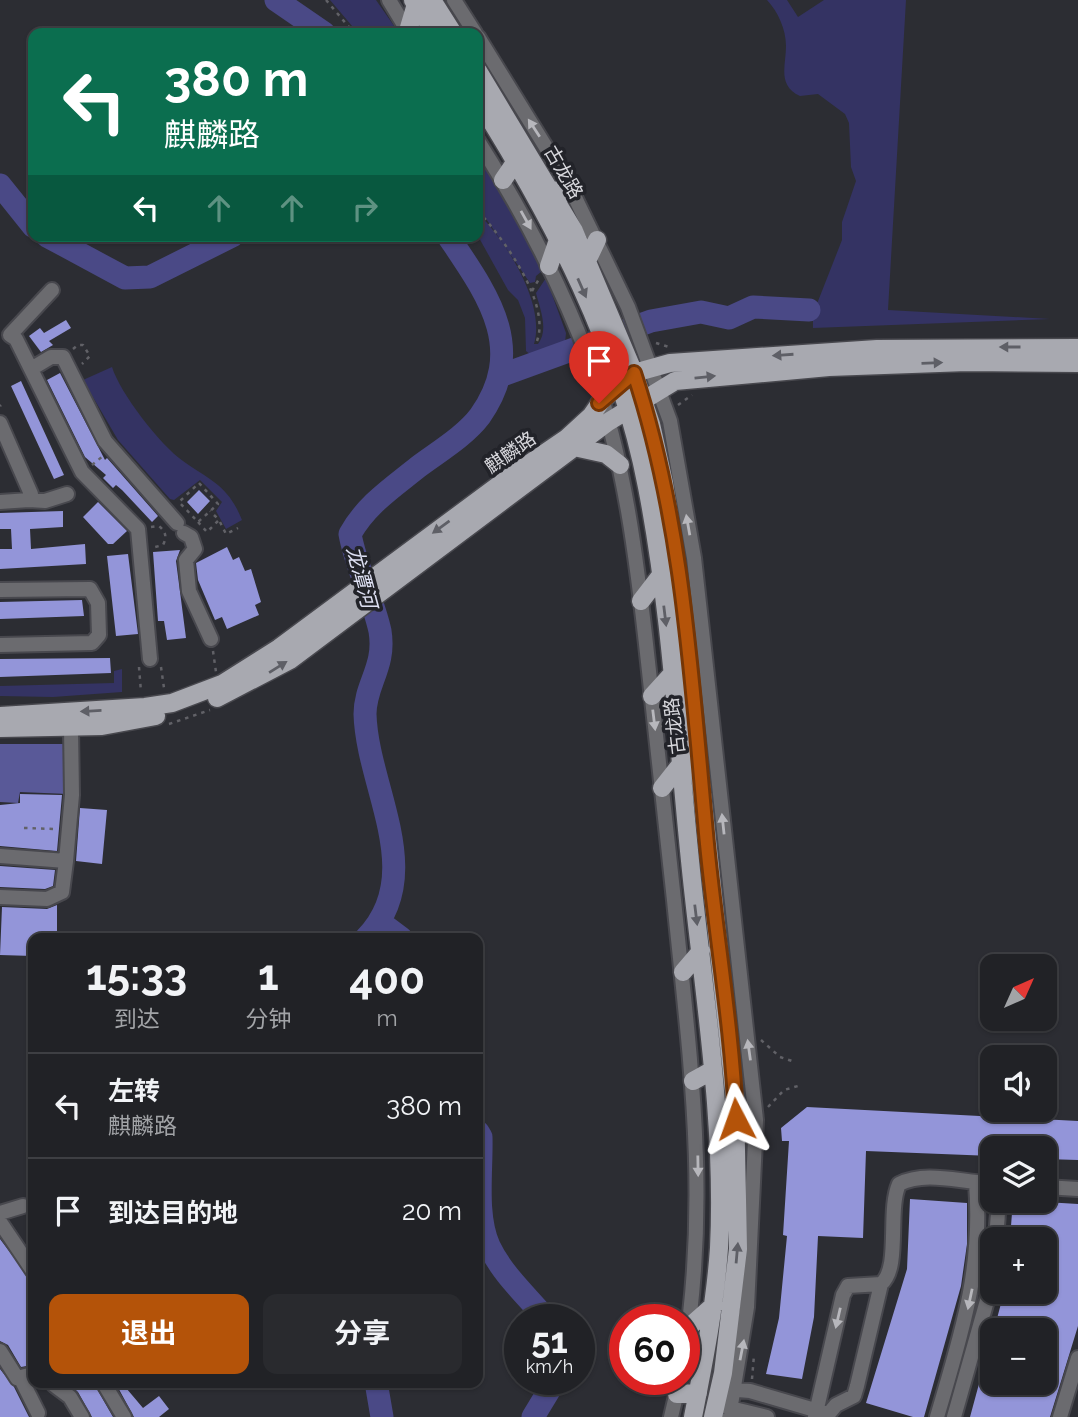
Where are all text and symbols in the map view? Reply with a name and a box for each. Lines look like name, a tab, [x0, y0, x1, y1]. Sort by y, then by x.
text: 380 m	[164, 50, 308, 107]
icon: left	[49, 56, 140, 147]
text: 麒麟路	[164, 116, 260, 153]
one-way arrow	[528, 119, 541, 138]
street label: 古龙路	[540, 142, 588, 202]
icon: left	[127, 189, 165, 227]
icon: ahead	[200, 189, 238, 227]
icon: ahead	[273, 189, 311, 227]
icon: right	[346, 189, 384, 227]
one-way arrow	[520, 210, 532, 230]
one-way arrow	[577, 278, 588, 299]
pin	[569, 331, 629, 403]
one-way arrow	[999, 341, 1021, 353]
icon: arrive	[580, 342, 618, 380]
one-way arrow	[771, 350, 793, 361]
one-way arrow	[921, 358, 943, 369]
one-way arrow	[694, 371, 716, 382]
street label: 麒麟路	[480, 427, 540, 477]
one-way arrow	[682, 514, 693, 536]
one-way arrow	[432, 520, 450, 535]
water label: 龙潭河	[342, 543, 383, 615]
one-way arrow	[660, 605, 671, 627]
one-way arrow	[268, 661, 287, 674]
street label: 古龙路	[660, 696, 688, 756]
one-way arrow	[80, 706, 102, 717]
one-way arrow	[649, 710, 660, 732]
one-way arrow	[717, 813, 728, 835]
one-way arrow	[691, 904, 702, 926]
text: 15:33	[86, 951, 187, 1000]
text: 1	[258, 951, 279, 1000]
north arrow	[980, 954, 1057, 1031]
map controls	[980, 954, 1057, 1395]
text: 400	[349, 955, 425, 1004]
text: m	[377, 1004, 398, 1031]
text: 到达	[114, 1005, 160, 1032]
text: 分钟	[245, 1005, 291, 1032]
one-way arrow	[743, 1039, 754, 1061]
button: sound	[980, 1045, 1057, 1122]
text: 左转	[108, 1076, 160, 1106]
position arrow	[699, 1082, 773, 1156]
icon: left	[49, 1087, 87, 1125]
text: 380 m	[386, 1091, 462, 1121]
text: 麒麟路	[108, 1112, 177, 1139]
button: layers	[980, 1136, 1057, 1213]
one-way arrow	[692, 1155, 704, 1177]
icon: arrive	[49, 1192, 87, 1230]
text: 20 m	[402, 1196, 462, 1226]
text: 到达目的地	[108, 1198, 238, 1228]
button: +	[980, 1227, 1057, 1304]
one-way arrow	[732, 1241, 743, 1263]
one-way arrow	[964, 1288, 975, 1310]
button: 退出	[49, 1294, 249, 1374]
button: 分享	[263, 1294, 462, 1374]
speed limit sign: 60	[609, 1304, 700, 1395]
one-way arrow	[832, 1307, 843, 1329]
button: −	[980, 1318, 1057, 1395]
text: 51	[531, 1320, 568, 1361]
one-way arrow	[737, 1339, 748, 1361]
text: km/h	[526, 1356, 573, 1377]

